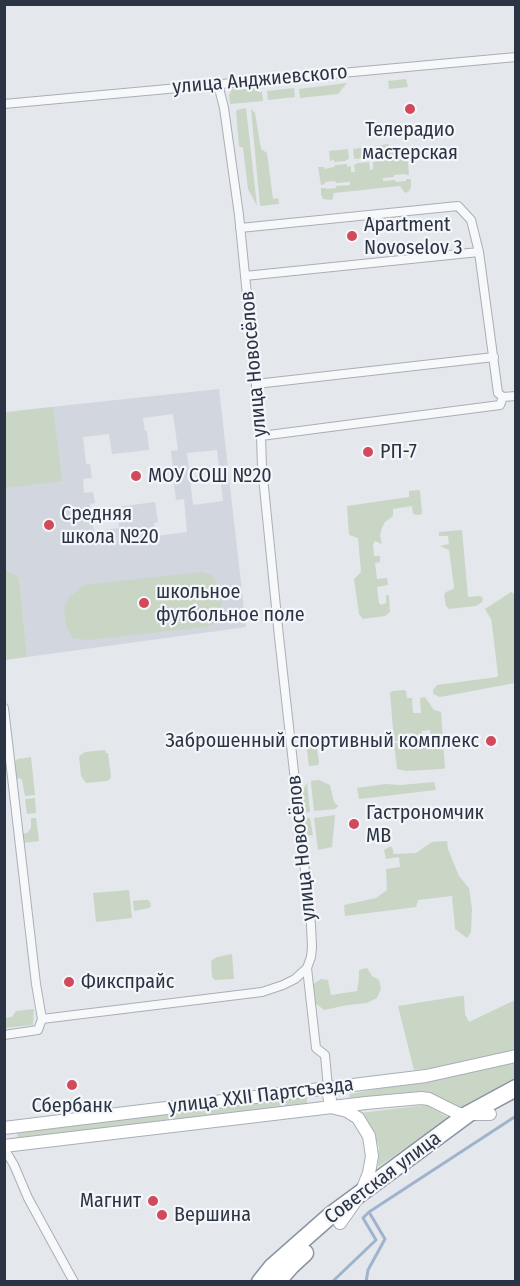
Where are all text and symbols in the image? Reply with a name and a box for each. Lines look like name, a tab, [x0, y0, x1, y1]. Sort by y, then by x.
street label: улица Анджиевского	[172, 60, 348, 100]
marker: Телерадио мастерская	[403, 102, 417, 116]
place label: Телерадио мастерская	[362, 118, 458, 165]
place label: Apartment Novoselov 3	[364, 213, 463, 260]
marker: Apartment Novoselov 3	[345, 229, 359, 243]
street label: улица Новосёлов	[236, 290, 272, 438]
place label: РП-7	[380, 440, 417, 464]
marker: РП-7	[361, 445, 375, 459]
place label: МОУ СОШ №20	[148, 464, 272, 488]
marker: МОУ СОШ №20	[129, 469, 143, 483]
place label: Средняя школа №20	[61, 502, 159, 549]
marker: Средняя школа №20	[42, 518, 56, 532]
place label: школьное футбольное поле	[156, 580, 305, 627]
marker: школьное футбольное поле	[137, 596, 151, 610]
place label: Заброшенный спортивный комплекс	[165, 729, 479, 753]
marker: Заброшенный спортивный комплекс	[484, 734, 498, 748]
street label: улица Новосёлов	[282, 774, 322, 922]
place label: Гастрономчик МВ	[366, 801, 484, 848]
marker: Гастрономчик МВ	[347, 817, 361, 831]
place label: Фикспрайс	[81, 970, 174, 994]
marker: Фикспрайс	[62, 975, 76, 989]
street label: улица XXII Партсъезда	[167, 1073, 355, 1119]
marker: Сбербанк	[65, 1078, 79, 1092]
place label: Сбербанк	[32, 1094, 112, 1118]
street label: Советская улица	[320, 1126, 446, 1230]
place label: Магнит	[80, 1189, 141, 1213]
marker: Магнит	[146, 1194, 160, 1208]
place label: Вершина	[174, 1203, 251, 1227]
marker: Вершина	[155, 1208, 169, 1222]

